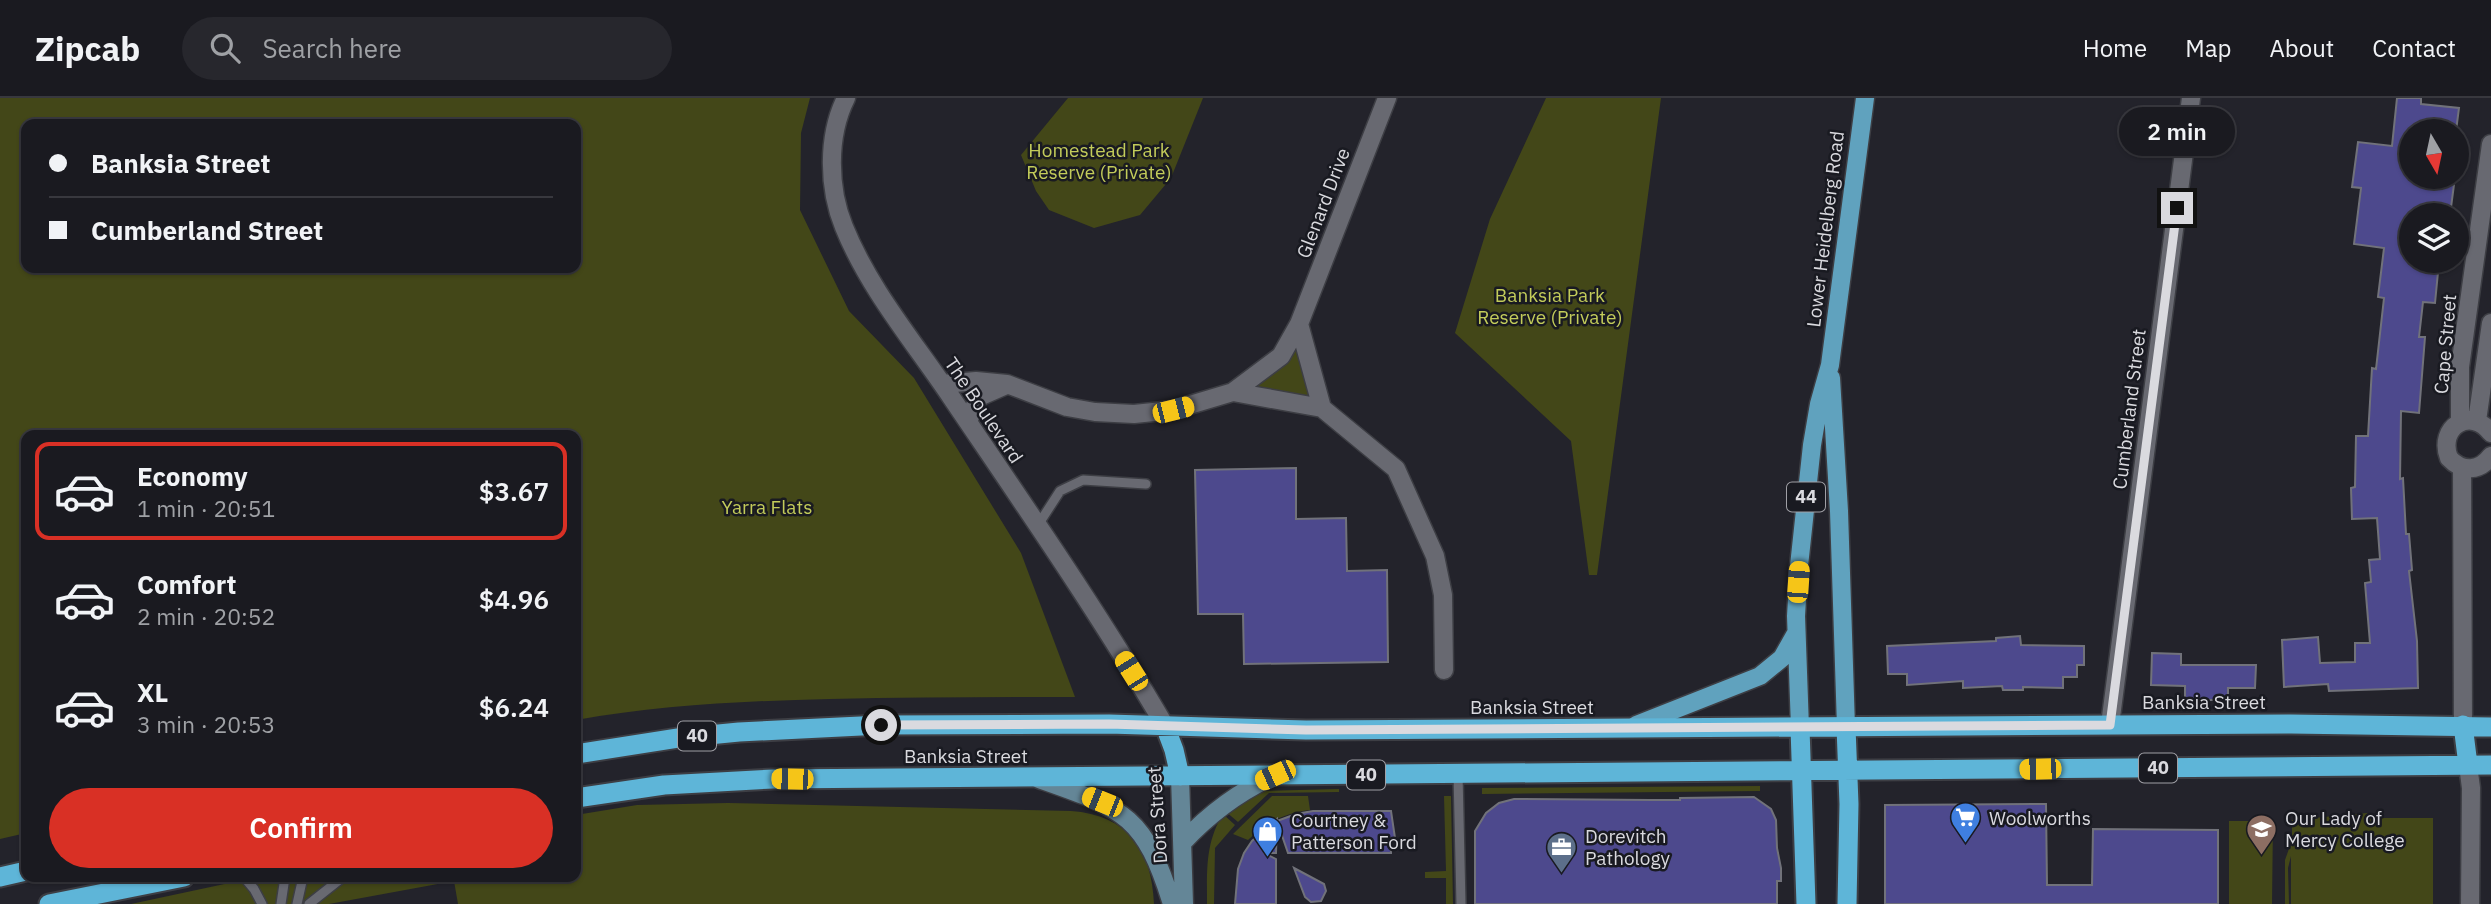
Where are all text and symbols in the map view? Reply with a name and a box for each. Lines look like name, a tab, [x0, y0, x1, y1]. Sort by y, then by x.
search box	[182, 17, 672, 80]
text: Zipcab	[35, 27, 140, 70]
icon: search	[206, 29, 244, 67]
text: Search here	[262, 31, 402, 65]
text: Home	[2083, 32, 2147, 64]
text: Map	[2185, 32, 2231, 64]
text: About	[2269, 32, 2334, 64]
text: Contact	[2372, 32, 2456, 64]
callout: 2 min	[2119, 106, 2235, 155]
text: 2 min	[2147, 116, 2207, 146]
north arrow	[2399, 119, 2469, 189]
map controls	[2399, 119, 2469, 273]
street label: Lower Heidelberg Road	[1801, 129, 1849, 329]
park label: Homestead Park Reserve (Private)	[1026, 138, 1172, 184]
street label: Glenard Drive	[1291, 144, 1355, 262]
text: Banksia Street	[91, 146, 270, 180]
route end	[2161, 192, 2193, 224]
button: layers	[2399, 203, 2469, 273]
text: Cumberland Street	[91, 213, 323, 247]
park label: Banksia Park Reserve (Private)	[1477, 283, 1623, 329]
street label: Cape Street	[2429, 293, 2461, 395]
street label: Cumberland Street	[2107, 327, 2151, 491]
street label: The Boulevard	[940, 352, 1028, 468]
car	[1151, 395, 1196, 425]
text: Economy	[137, 459, 248, 493]
icon: car	[53, 460, 116, 523]
text: $3.67	[479, 474, 549, 508]
road number: 44	[1787, 482, 1825, 512]
text: 1 min · 20:51	[137, 493, 275, 523]
park label: Yarra Flats	[722, 495, 812, 519]
car	[1787, 560, 1810, 604]
text: Comfort	[137, 567, 236, 601]
icon: car	[53, 568, 116, 631]
text: $4.96	[479, 582, 549, 616]
text: 2 min · 20:52	[137, 601, 275, 631]
car	[1111, 648, 1152, 694]
text: XL	[137, 675, 168, 709]
icon: car	[53, 676, 116, 739]
text: $6.24	[479, 690, 549, 724]
street label: Banksia Street	[2142, 690, 2266, 714]
street label: Banksia Street	[1470, 695, 1594, 719]
text: 3 min · 20:53	[137, 709, 275, 739]
route start	[865, 709, 897, 741]
road number: 40	[678, 722, 716, 750]
street label: Banksia Street	[904, 744, 1028, 768]
road number: 40	[2139, 754, 2177, 782]
car	[1252, 757, 1299, 793]
car	[2019, 758, 2062, 780]
road number: 40	[1347, 760, 1385, 790]
street label: Dora Street	[1142, 766, 1172, 864]
car	[771, 768, 814, 790]
car	[1079, 784, 1126, 820]
button: Confirm	[49, 788, 553, 868]
supermarket icon: Woolworths	[1949, 801, 1983, 845]
place label: Woolworths	[1989, 806, 2091, 830]
place label: Our Lady of Mercy College	[2285, 806, 2405, 852]
place label: Courtney & Patterson Ford	[1291, 808, 1417, 854]
school or university icon: Our Lady of Mercy College	[2245, 812, 2279, 856]
shop icon: Courtney & Patterson Ford	[1251, 814, 1285, 858]
place label: Dorevitch Pathology	[1585, 824, 1671, 870]
office icon: Dorevitch Pathology	[1545, 830, 1579, 874]

